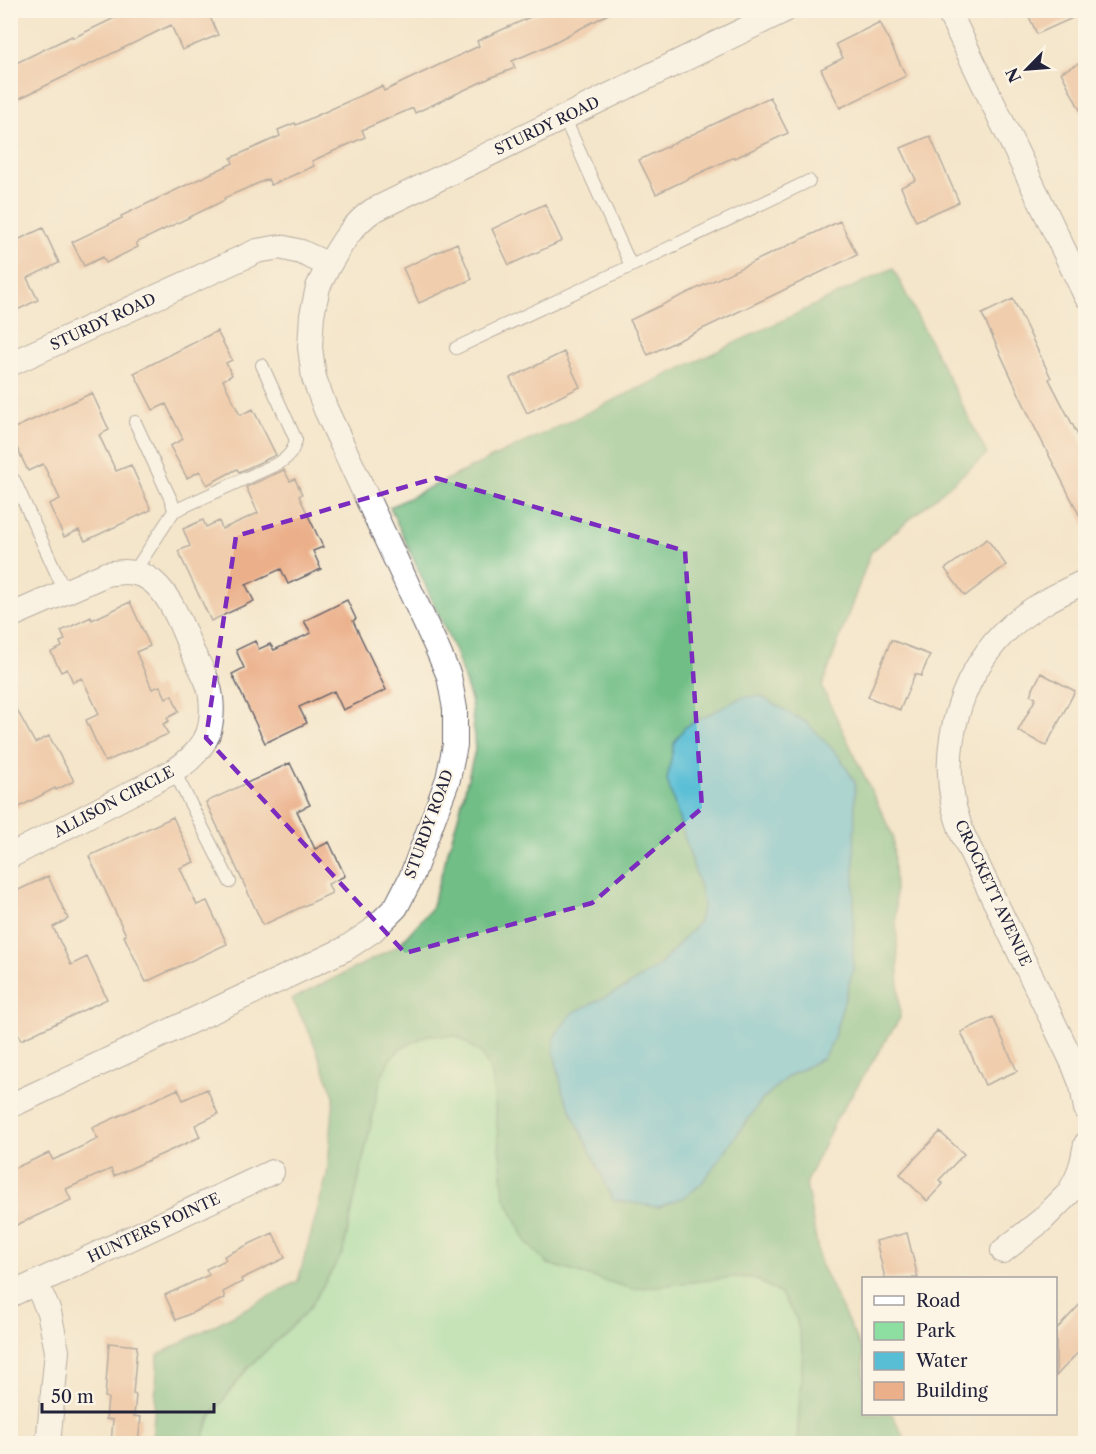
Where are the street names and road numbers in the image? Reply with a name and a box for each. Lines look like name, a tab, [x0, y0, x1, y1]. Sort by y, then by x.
street label: STURDY ROAD	[491, 92, 602, 159]
street label: STURDY ROAD	[47, 289, 159, 354]
street label: ALLISON CIRCLE	[49, 762, 177, 842]
street label: STURDY ROAD	[400, 767, 457, 881]
street label: CROCKETT AVENUE	[951, 817, 1036, 969]
street label: HUNTERS POINTE	[84, 1188, 223, 1267]

